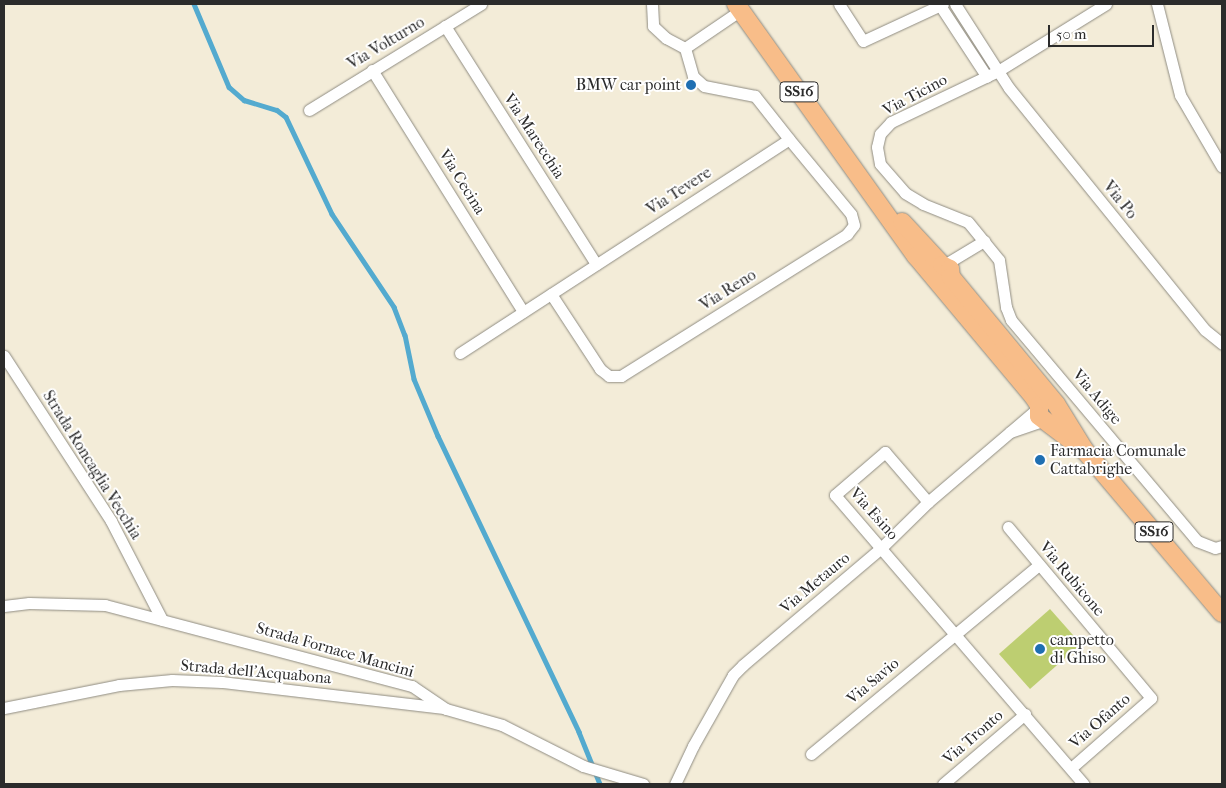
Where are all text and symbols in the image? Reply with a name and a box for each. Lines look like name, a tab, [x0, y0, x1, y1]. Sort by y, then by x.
street label: Via Volturno	[344, 12, 428, 74]
scale bar	[1051, 15, 1157, 47]
text: 50 m	[1056, 25, 1086, 43]
street label: Via Ticino	[880, 70, 950, 120]
place label: BMW car point	[576, 75, 681, 95]
marker: BMW car point	[685, 79, 697, 91]
road number: SS16	[779, 80, 819, 104]
street label: Via Marecchia	[499, 90, 569, 182]
street label: Via Cecina	[434, 146, 490, 218]
street label: Via Tevere	[643, 163, 715, 219]
street label: Via Po	[1099, 177, 1141, 223]
street label: Via Reno	[696, 265, 760, 315]
street label: Via Adige	[1068, 365, 1126, 429]
street label: Strada Roncaglia Vecchia	[38, 387, 146, 543]
place label: Farmacia Comunale Cattabrighe	[1050, 441, 1186, 479]
marker: Farmacia Comunale Cattabrighe	[1034, 454, 1046, 466]
street label: Via Esino	[846, 484, 902, 544]
road number: SS16	[1134, 520, 1174, 544]
street label: Via Rubicone	[1035, 538, 1109, 620]
street label: Via Metauro	[776, 548, 854, 618]
street label: Strada Fornace Mancini	[254, 618, 416, 682]
place label: campetto di Ghiso	[1050, 630, 1114, 668]
marker: campetto di Ghiso	[1034, 643, 1046, 655]
street label: Via Savio	[843, 654, 903, 708]
street label: Strada dell'Acquabona	[180, 656, 332, 688]
street label: Via Ofanto	[1066, 689, 1134, 753]
street label: Via Tronto	[939, 706, 1007, 768]

